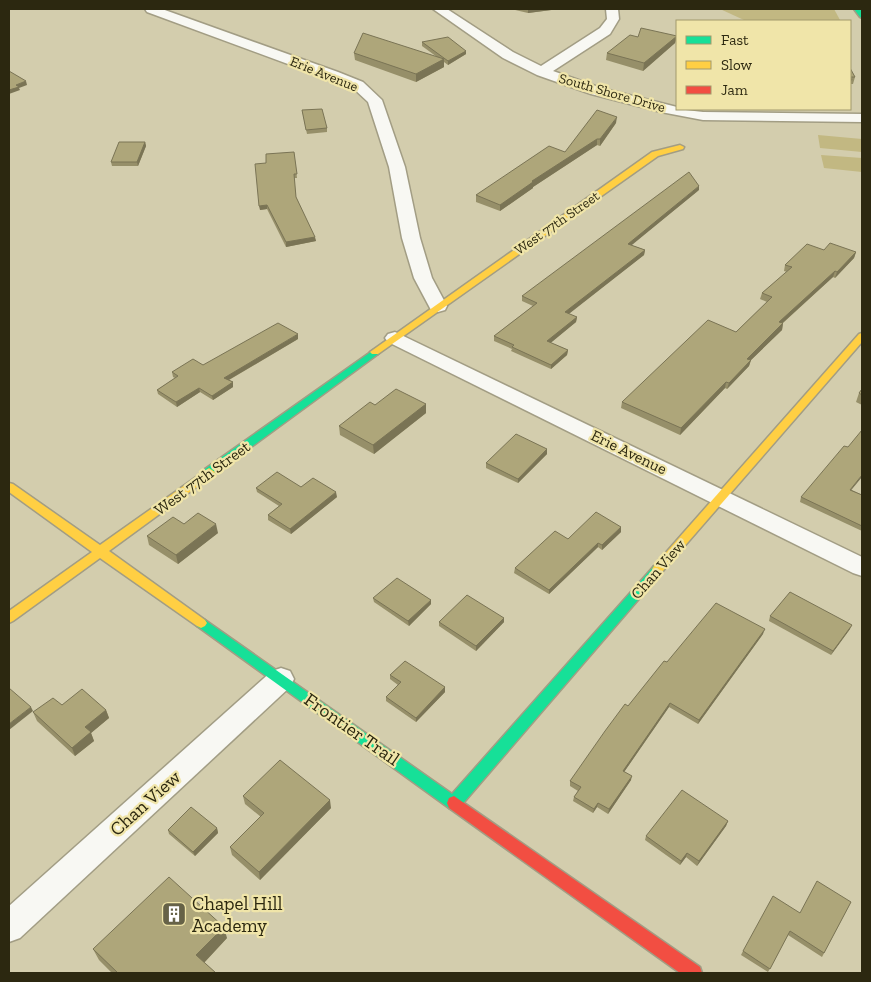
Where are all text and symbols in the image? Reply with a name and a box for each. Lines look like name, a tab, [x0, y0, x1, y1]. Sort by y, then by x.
legend	[676, 20, 851, 110]
text: Fast	[721, 31, 749, 49]
street label: Erie Avenue	[288, 53, 361, 95]
text: Slow	[721, 56, 753, 74]
street label: South Shore Drive	[557, 70, 667, 116]
text: Jam	[721, 81, 748, 99]
street label: West 77th Street	[511, 187, 603, 259]
street label: Erie Avenue	[588, 425, 670, 479]
street label: West 77th Street	[150, 437, 254, 519]
street label: Chan View	[627, 534, 690, 603]
street label: Frontier Trail	[300, 688, 404, 770]
street label: Chan View	[105, 765, 185, 841]
place label: Chapel Hill Academy	[192, 892, 283, 937]
building icon: Chapel Hill Academy	[161, 901, 187, 927]

